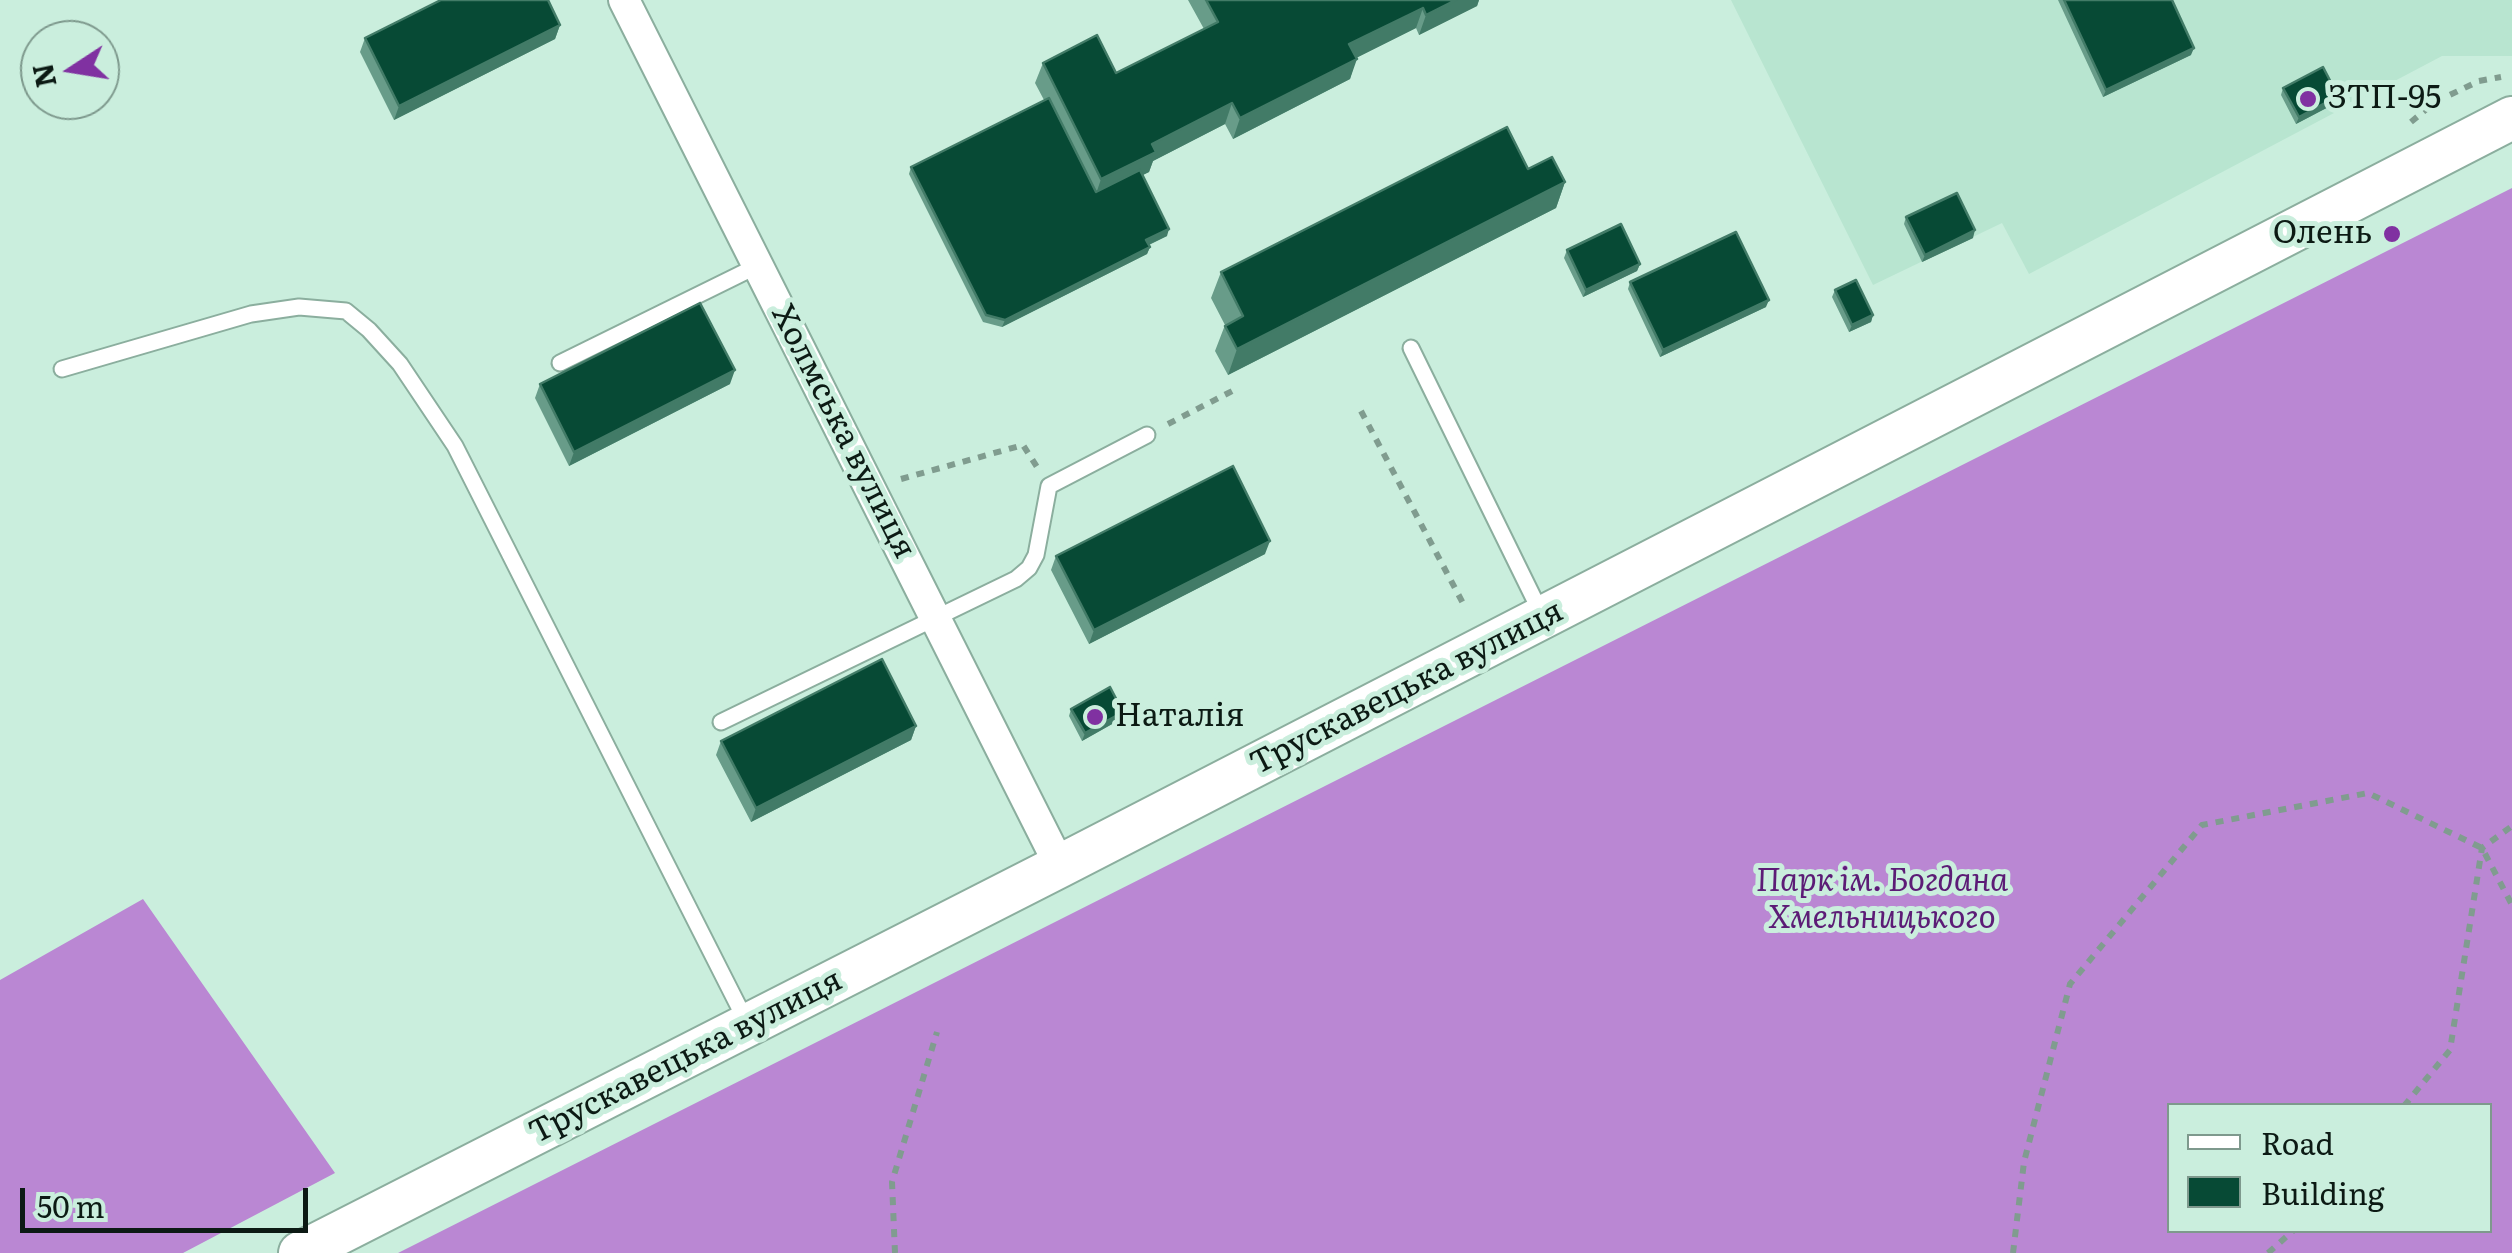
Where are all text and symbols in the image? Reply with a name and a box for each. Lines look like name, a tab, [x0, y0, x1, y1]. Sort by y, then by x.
north arrow	[20, 20, 120, 120]
text: N	[20, 60, 66, 92]
place label: ЗТП-95	[2328, 80, 2441, 118]
marker: ЗТП-95	[2297, 88, 2319, 110]
place label: Олень	[2273, 215, 2372, 253]
marker: Олень	[2381, 223, 2403, 245]
street label: Холмська вулиця	[762, 299, 924, 565]
street label: Трускавецька вулиця	[1244, 592, 1570, 784]
place label: Наталія	[1115, 698, 1245, 736]
marker: Наталія	[1084, 706, 1106, 728]
park label: Парк ім. Богдана Хмельницького	[1756, 863, 2008, 938]
street label: Трускавецька вулиця	[523, 961, 849, 1153]
legend	[2167, 1103, 2492, 1233]
text: Road	[2261, 1120, 2334, 1164]
scale bar	[25, 1168, 312, 1230]
text: Building	[2261, 1170, 2385, 1214]
text: 50 m	[37, 1183, 105, 1227]

